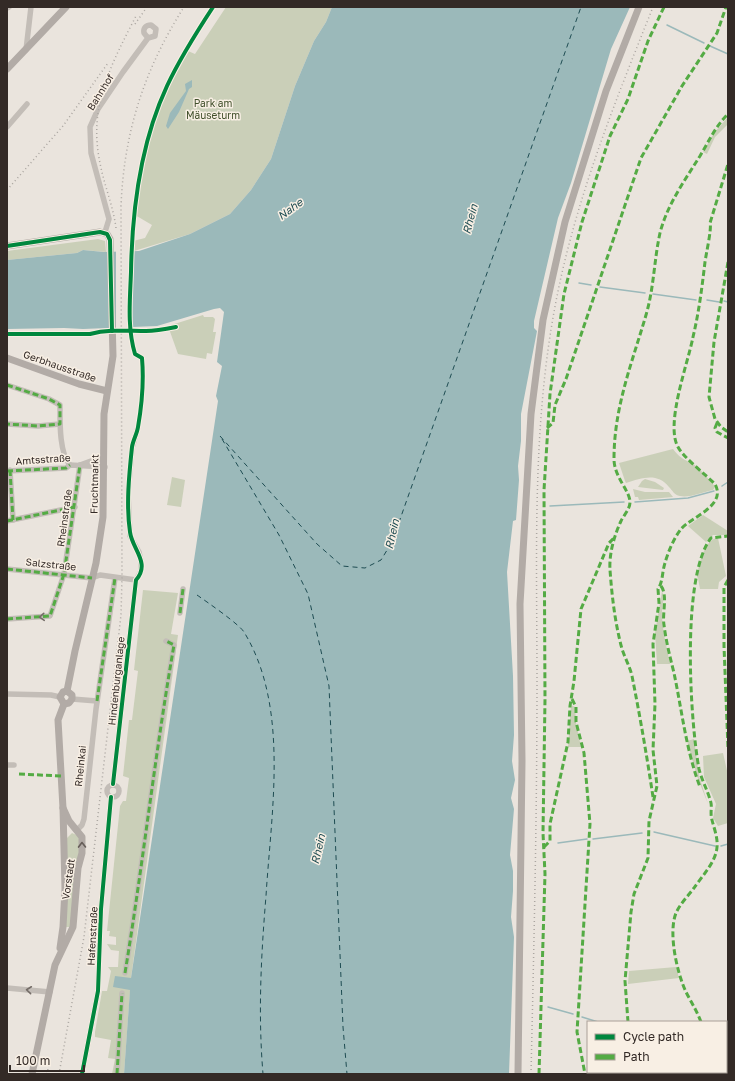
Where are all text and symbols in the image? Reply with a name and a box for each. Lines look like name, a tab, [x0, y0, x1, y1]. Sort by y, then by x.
street label: Bahnhof	[84, 71, 116, 112]
park label: Park am Mäuseturm	[186, 97, 240, 121]
water label: Nahe	[275, 194, 306, 222]
water label: Rhein	[459, 201, 480, 235]
street label: Gerbhausstraße	[22, 348, 98, 384]
street label: Amtsstraße	[15, 451, 71, 467]
street label: Fruchtmarkt	[87, 454, 101, 514]
street label: Rheinstraße	[54, 488, 74, 548]
water label: Rhein	[382, 516, 402, 550]
street label: Salzstraße	[25, 555, 77, 573]
one-way arrow	[39, 612, 45, 621]
street label: Hindenburganlage	[105, 636, 127, 726]
street label: Rheinkai	[72, 745, 88, 787]
water label: Rhein	[308, 831, 328, 865]
one-way arrow	[78, 842, 86, 848]
street label: Vorstadt	[59, 858, 77, 900]
street label: Hafenstraße	[84, 906, 100, 966]
one-way arrow	[26, 986, 32, 995]
legend	[587, 1021, 727, 1073]
text: Cycle path	[623, 1029, 684, 1044]
scale bar	[10, 1047, 84, 1073]
text: Path	[623, 1049, 650, 1064]
text: 100 m	[16, 1053, 50, 1068]

